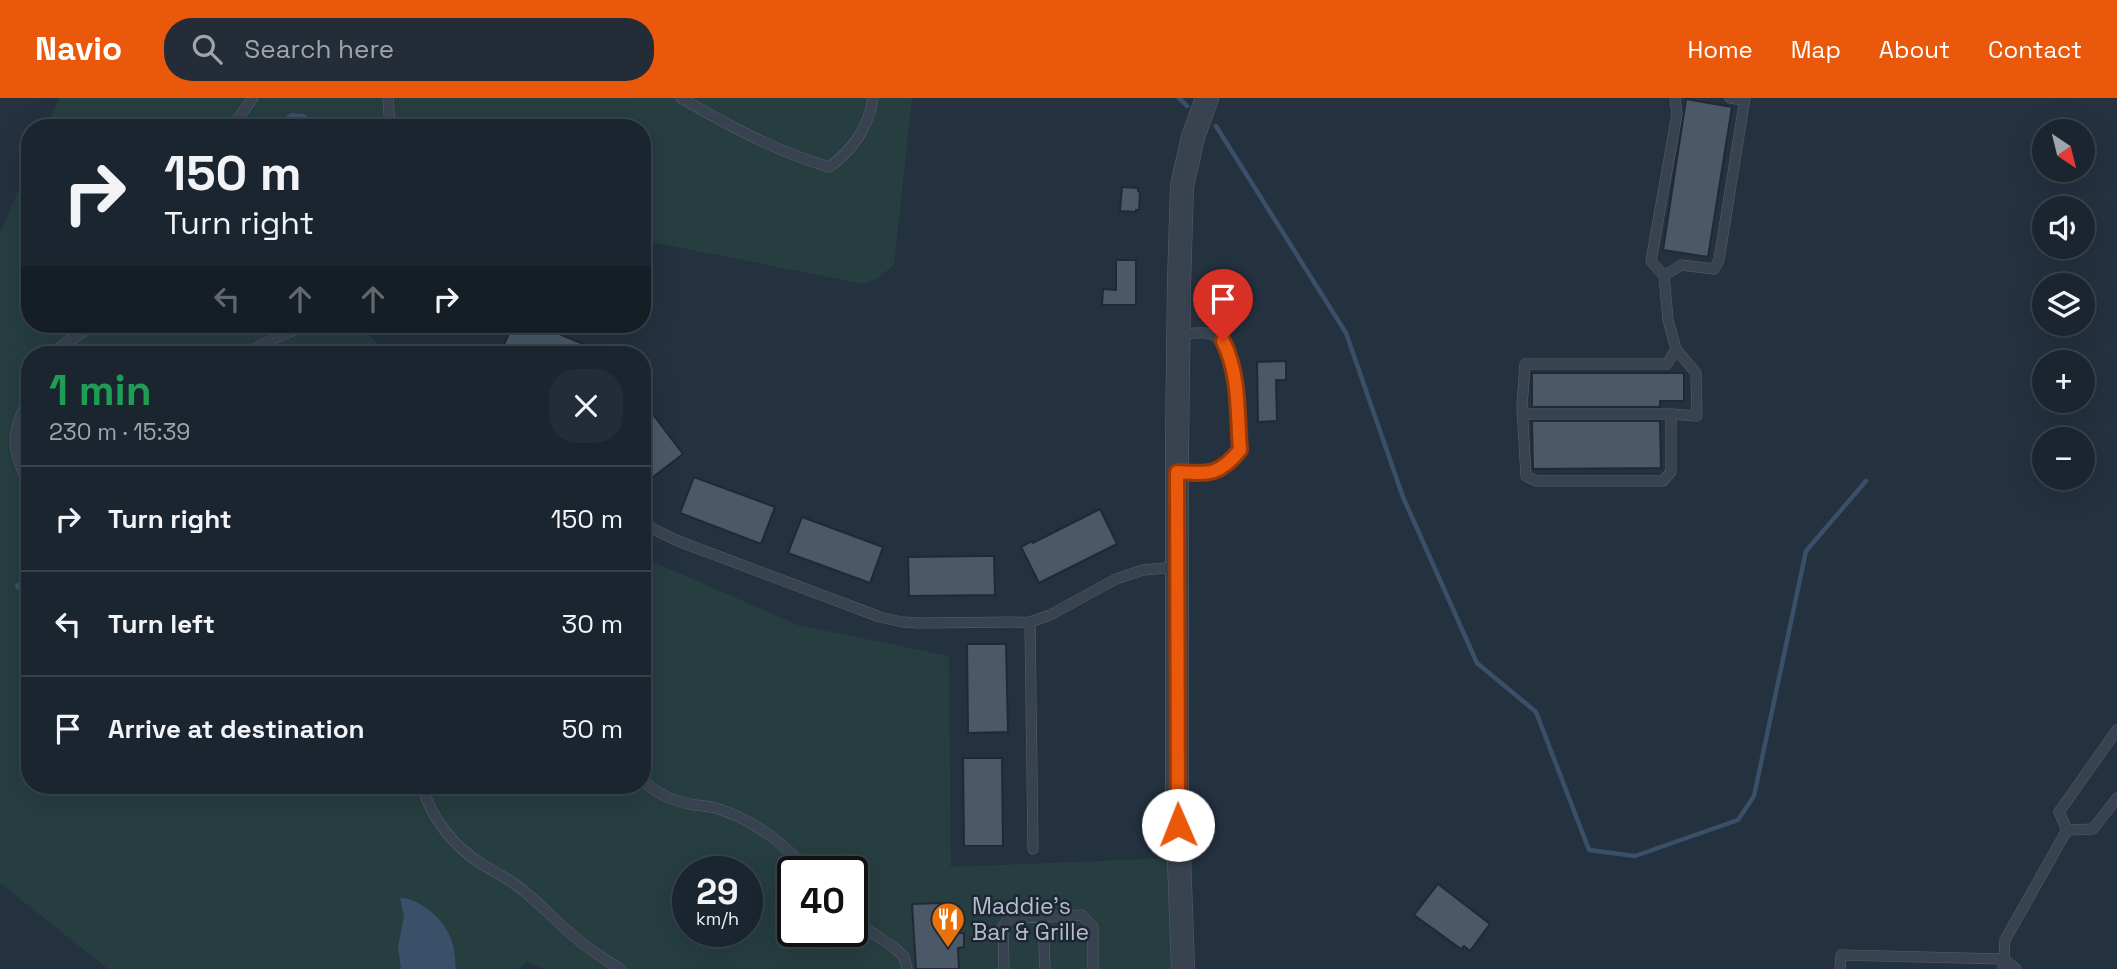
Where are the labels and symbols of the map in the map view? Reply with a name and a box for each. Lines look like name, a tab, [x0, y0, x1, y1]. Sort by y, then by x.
north arrow	[2032, 119, 2095, 182]
pin	[1193, 269, 1253, 341]
position arrow	[1141, 788, 1215, 862]
speed limit sign: 40	[777, 856, 868, 947]
place label: Maddie's Bar & Grille	[972, 891, 1089, 947]
restaurant icon: Maddie's Bar & Grille	[929, 900, 967, 949]

